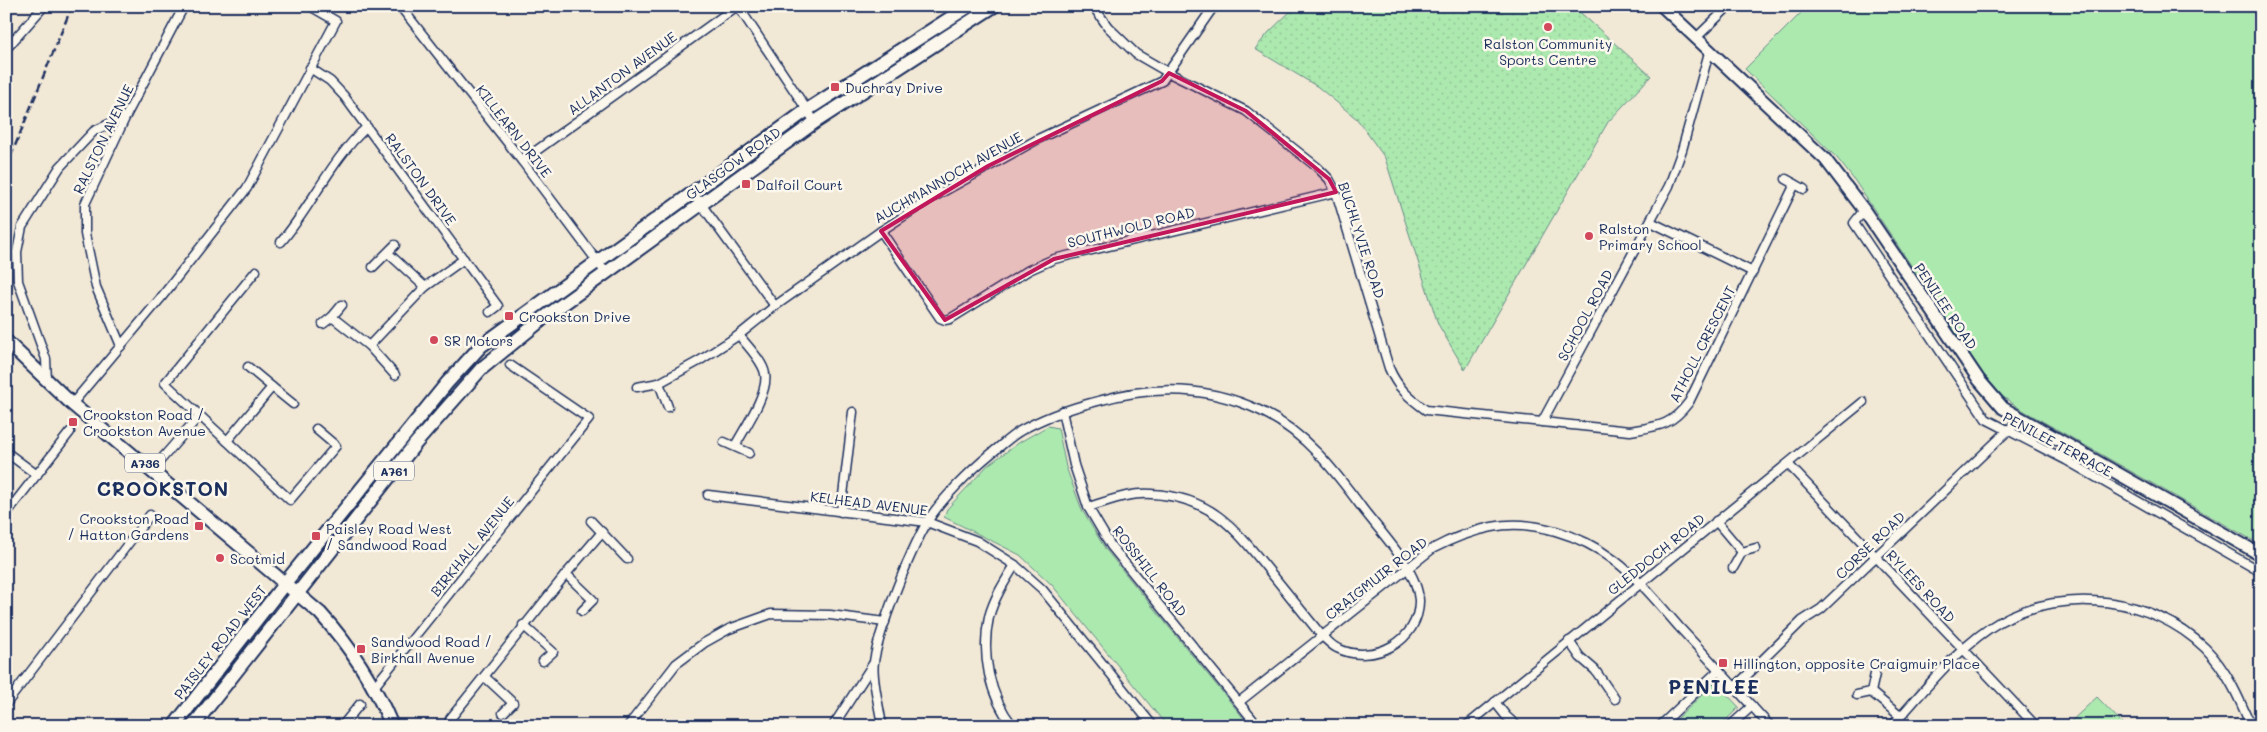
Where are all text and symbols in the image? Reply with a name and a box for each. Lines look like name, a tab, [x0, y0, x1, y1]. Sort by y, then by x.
marker: Ralston Community Sports Centre	[1542, 21, 1554, 33]
street label: ALLANTON AVENUE	[564, 27, 680, 119]
place label: Ralston Community Sports Centre	[1484, 34, 1612, 69]
place label: Duchray Drive	[845, 78, 943, 97]
street label: RALSTON AVENUE	[68, 81, 138, 197]
street label: KILLEARN DRIVE	[472, 81, 556, 181]
marker: Duchray Drive	[829, 81, 841, 93]
street label: GLASGOW ROAD	[682, 122, 784, 204]
street label: AUCHMANNOCH AVENUE	[870, 127, 1026, 227]
street label: RALSTON DRIVE	[381, 129, 461, 229]
place label: Dalfoil Court	[756, 175, 843, 194]
marker: Dalfoil Court	[740, 178, 752, 190]
street label: BUCHLYVIE ROAD	[1334, 179, 1390, 301]
street label: SOUTHWOLD ROAD	[1065, 202, 1197, 252]
place label: Ralston Primary School	[1599, 219, 1702, 254]
marker: Ralston Primary School	[1583, 230, 1595, 242]
street label: PENILEE ROAD	[1910, 259, 1982, 353]
street label: SCHOOL ROAD	[1553, 266, 1617, 364]
street label: ATHOLL CRESCENT	[1664, 282, 1740, 406]
place label: Crookston Drive	[519, 307, 631, 326]
marker: Crookston Drive	[503, 310, 515, 322]
place label: SR Motors	[444, 331, 513, 350]
marker: SR Motors	[428, 334, 440, 346]
place label: Crookston Road / Crookston Avenue	[83, 405, 206, 440]
street label: PENILEE TERRACE	[2000, 407, 2116, 481]
marker: Crookston Road / Crookston Avenue	[67, 416, 79, 428]
road number: A736	[125, 453, 165, 472]
road number: A761	[374, 462, 414, 481]
district label: CROOKSTON	[97, 476, 229, 501]
street label: KELHEAD AVENUE	[809, 486, 929, 520]
street label: BIRKHALL AVENUE	[426, 492, 518, 600]
street label: CORSE ROAD	[1831, 507, 1909, 583]
place label: Crookston Road / Hatton Gardens	[67, 509, 189, 544]
street label: GLEDDOCH ROAD	[1603, 509, 1709, 599]
place label: Paisley Road West / Sandwood Road	[326, 519, 452, 554]
marker: Crookston Road / Hatton Gardens	[193, 520, 205, 532]
street label: ROSSHILL ROAD	[1108, 522, 1192, 620]
marker: Paisley Road West / Sandwood Road	[310, 530, 322, 542]
street label: CRAIGMUIR ROAD	[1321, 532, 1431, 624]
street label: RYLEES ROAD	[1882, 545, 1960, 627]
place label: Scotmid	[230, 549, 285, 568]
marker: Scotmid	[214, 552, 226, 564]
street label: PAISLEY ROAD WEST	[169, 581, 271, 703]
place label: Sandwood Road / Birkhall Avenue	[371, 632, 492, 667]
marker: Sandwood Road / Birkhall Avenue	[355, 643, 367, 655]
place label: Hillington, opposite Craigmuir Place	[1733, 654, 1980, 673]
marker: Hillington, opposite Craigmuir Place	[1717, 657, 1729, 669]
district label: PENILEE	[1668, 674, 1760, 699]

